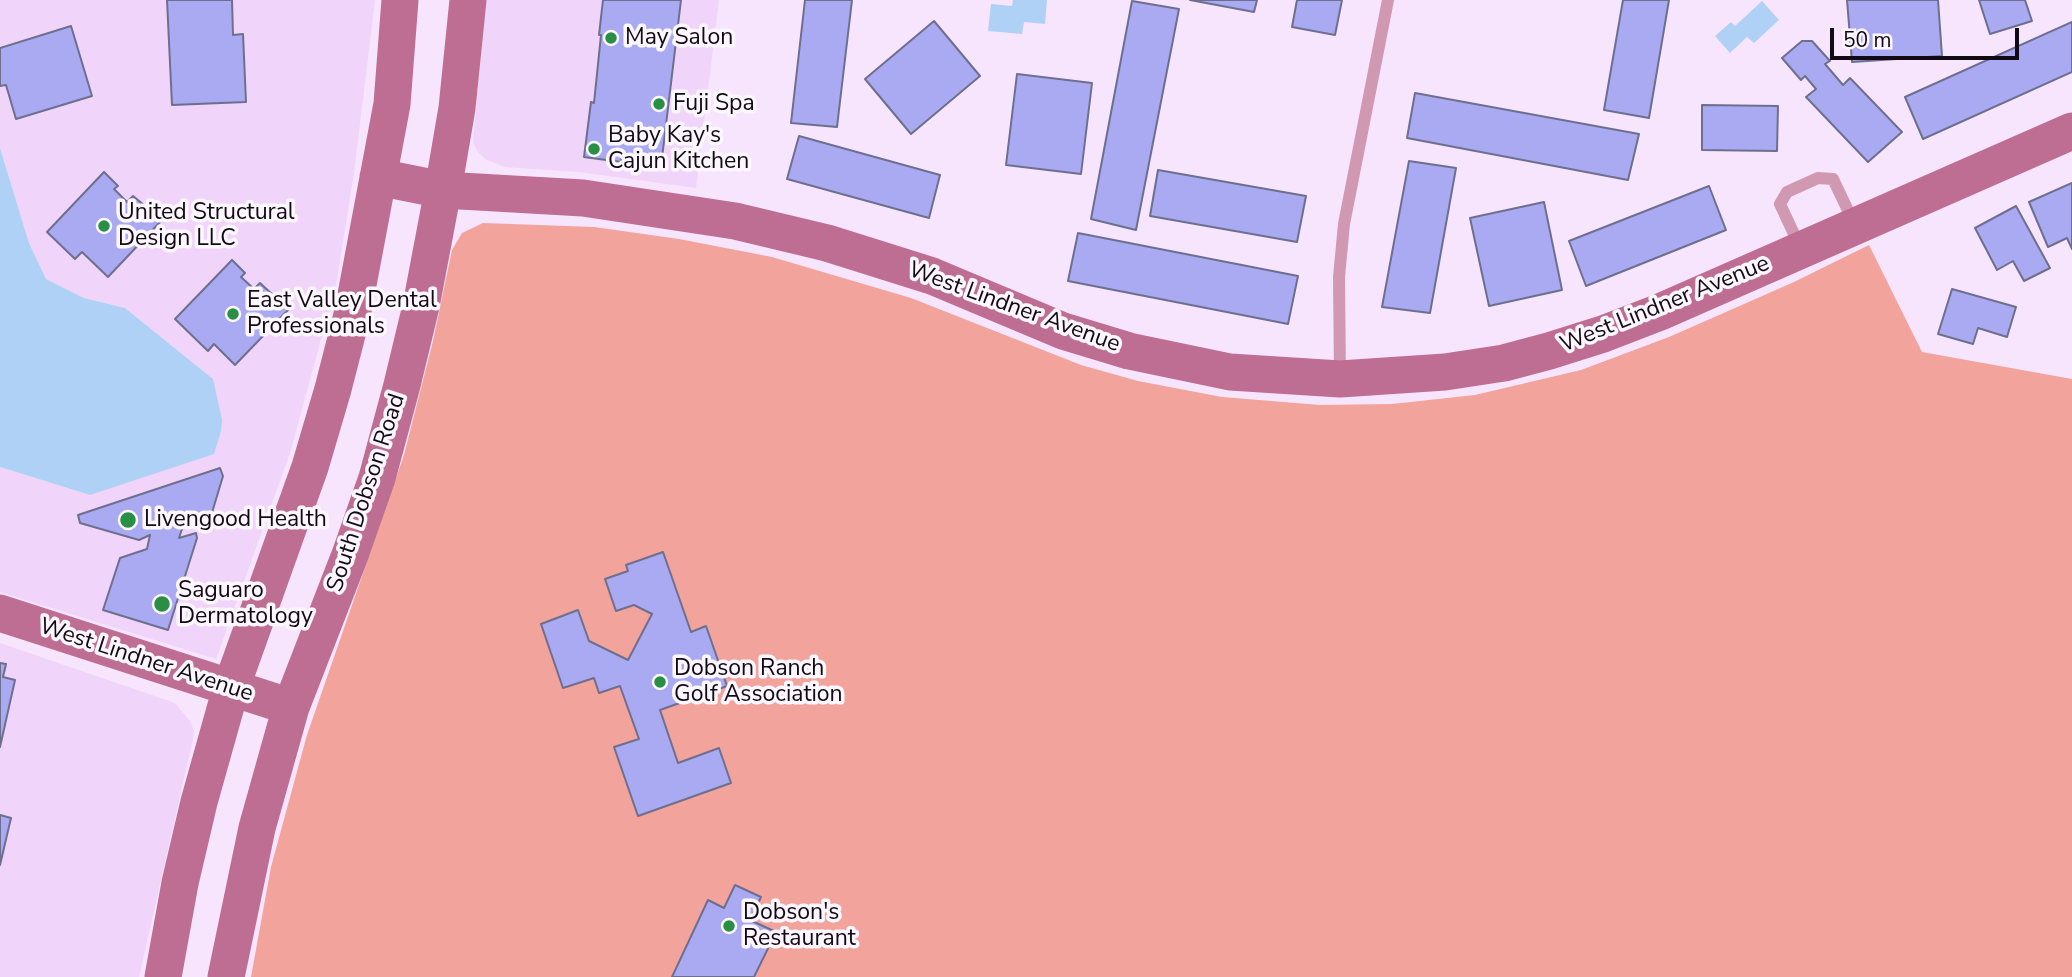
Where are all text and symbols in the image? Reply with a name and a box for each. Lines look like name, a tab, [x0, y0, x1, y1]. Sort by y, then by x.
scale bar	[1834, 14, 2023, 58]
place label: May Salon	[625, 24, 733, 52]
text: 50 m	[1843, 26, 1892, 54]
marker: May Salon	[603, 30, 619, 46]
place label: Fuji Spa	[673, 90, 755, 118]
marker: Fuji Spa	[651, 96, 667, 112]
place label: Baby Kay's Cajun Kitchen	[608, 122, 749, 176]
marker: Baby Kay's Cajun Kitchen	[586, 141, 602, 157]
place label: United Structural Design LLC	[118, 199, 295, 253]
marker: United Structural Design LLC	[96, 218, 112, 234]
street label: West Lindner Avenue	[1556, 250, 1774, 360]
street label: West Lindner Avenue	[904, 257, 1124, 359]
place label: East Valley Dental Professionals	[247, 287, 437, 341]
marker: East Valley Dental Professionals	[225, 306, 241, 322]
street label: South Dobson Road	[322, 391, 412, 595]
place label: Livengood Health	[144, 506, 327, 534]
marker: Livengood Health	[118, 510, 138, 530]
place label: Saguaro Dermatology	[178, 577, 313, 631]
marker: Saguaro Dermatology	[152, 594, 172, 614]
street label: West Lindner Avenue	[36, 613, 256, 709]
place label: Dobson Ranch Golf Association	[674, 655, 843, 709]
marker: Dobson Ranch Golf Association	[652, 674, 668, 690]
place label: Dobson's Restaurant	[743, 899, 856, 953]
marker: Dobson's Restaurant	[721, 918, 737, 934]

